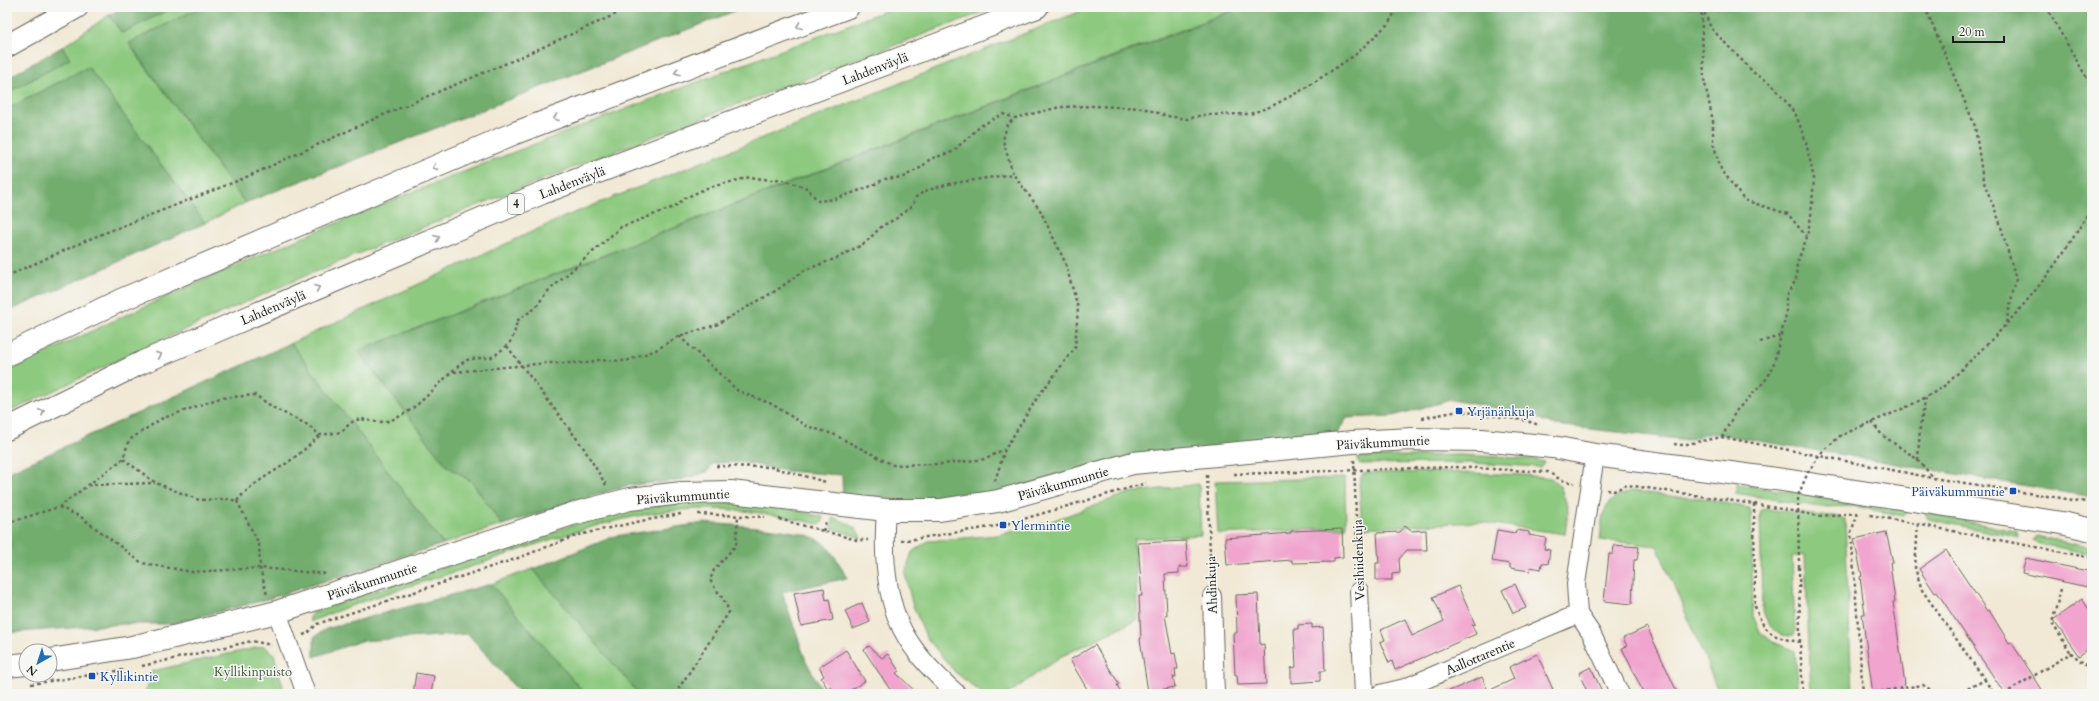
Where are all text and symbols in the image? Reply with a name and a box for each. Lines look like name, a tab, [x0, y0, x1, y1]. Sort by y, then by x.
scale bar	[1953, 18, 2004, 44]
one-way arrow	[795, 21, 802, 29]
text: 20 m	[1959, 24, 1986, 40]
street label: Lahdenväylä	[840, 48, 911, 90]
one-way arrow	[674, 67, 681, 75]
one-way arrow	[552, 113, 559, 121]
one-way arrow	[432, 162, 440, 170]
street label: Lahdenväylä	[537, 162, 608, 204]
road number: 4	[508, 194, 524, 214]
one-way arrow	[433, 234, 440, 242]
one-way arrow	[314, 285, 321, 293]
street label: Lahdenväylä	[238, 286, 309, 330]
one-way arrow	[154, 352, 162, 360]
place label: Yrjänänkuja	[1467, 403, 1535, 421]
marker: Yrjänänkuja	[1454, 406, 1464, 416]
one-way arrow	[38, 409, 45, 417]
street label: Päiväkummuntie	[1336, 432, 1430, 454]
street label: Päiväkummuntie	[1016, 462, 1111, 506]
place label: Päiväkummuntie	[1911, 483, 2005, 501]
street label: Päiväkummuntie	[636, 485, 731, 509]
marker: Päiväkummuntie	[2008, 486, 2018, 496]
place label: Ylermintie	[1011, 517, 1070, 535]
street label: Vesihiidenkuja	[1349, 519, 1369, 601]
marker: Ylermintie	[998, 520, 1008, 530]
street label: Ahdinkuja	[1202, 555, 1222, 614]
street label: Päiväkummuntie	[325, 559, 420, 605]
street label: Aallottarentie	[1443, 634, 1518, 680]
north arrow	[18, 643, 58, 683]
text: N	[23, 661, 40, 679]
park label: Kyllikinpuisto	[214, 663, 292, 681]
place label: Kyllikintie	[100, 668, 159, 686]
marker: Kyllikintie	[87, 671, 97, 681]

